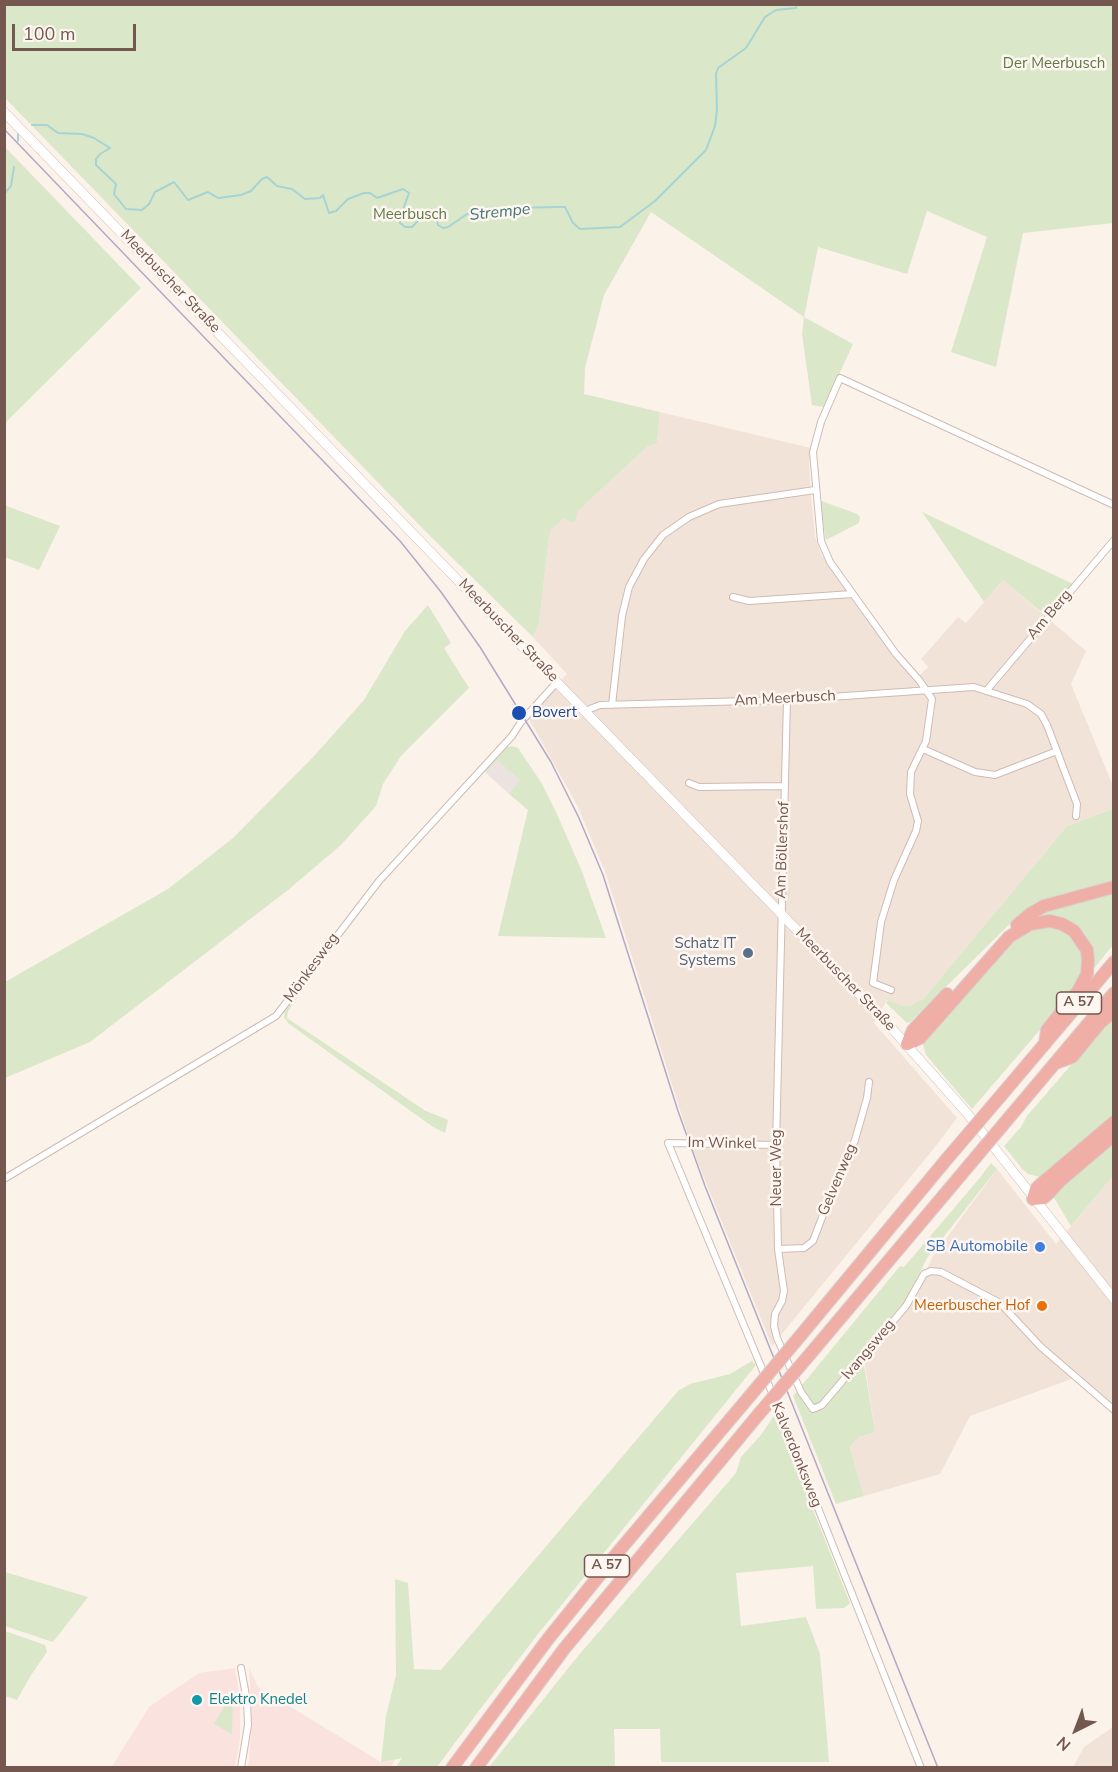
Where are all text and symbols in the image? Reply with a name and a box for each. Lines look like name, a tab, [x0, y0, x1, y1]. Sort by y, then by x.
scale bar	[15, 12, 140, 50]
text: 100 m	[23, 22, 75, 46]
park label: Der Meerbusch	[1003, 55, 1105, 73]
water label: Strempe	[469, 200, 531, 226]
park label: Meerbusch	[373, 206, 447, 224]
street label: Meerbuscher Straße	[116, 227, 224, 337]
street label: Meerbuscher Straße	[454, 576, 562, 686]
street label: Am Berg	[1024, 586, 1076, 644]
street label: Am Meerbusch	[734, 687, 836, 711]
marker: Bovert	[510, 704, 528, 722]
place label: Bovert	[532, 704, 577, 722]
street label: Am Böllershof	[772, 801, 794, 899]
street label: Meerbuscher Straße	[791, 925, 899, 1035]
street label: Mönkesweg	[281, 930, 343, 1006]
place label: Schatz IT Systems	[674, 935, 736, 970]
marker: Schatz IT Systems	[741, 946, 755, 960]
road number: A 57	[1056, 992, 1102, 1014]
street label: Neuer Weg	[768, 1129, 786, 1207]
street label: Im Winkel	[687, 1134, 757, 1154]
street label: Gelvenweg	[815, 1141, 861, 1219]
place label: SB Automobile	[926, 1238, 1028, 1256]
marker: SB Automobile	[1033, 1240, 1047, 1254]
place label: Meerbuscher Hof	[914, 1297, 1030, 1315]
marker: Meerbuscher Hof	[1035, 1299, 1049, 1313]
street label: Ivangsweg	[839, 1316, 899, 1384]
street label: Kalverdonksweg	[767, 1400, 825, 1510]
road number: A 57	[584, 1555, 630, 1577]
place label: Elektro Knedel	[209, 1691, 307, 1709]
marker: Elektro Knedel	[190, 1693, 204, 1707]
north arrow	[1046, 1700, 1106, 1760]
text: N	[1052, 1731, 1076, 1756]

